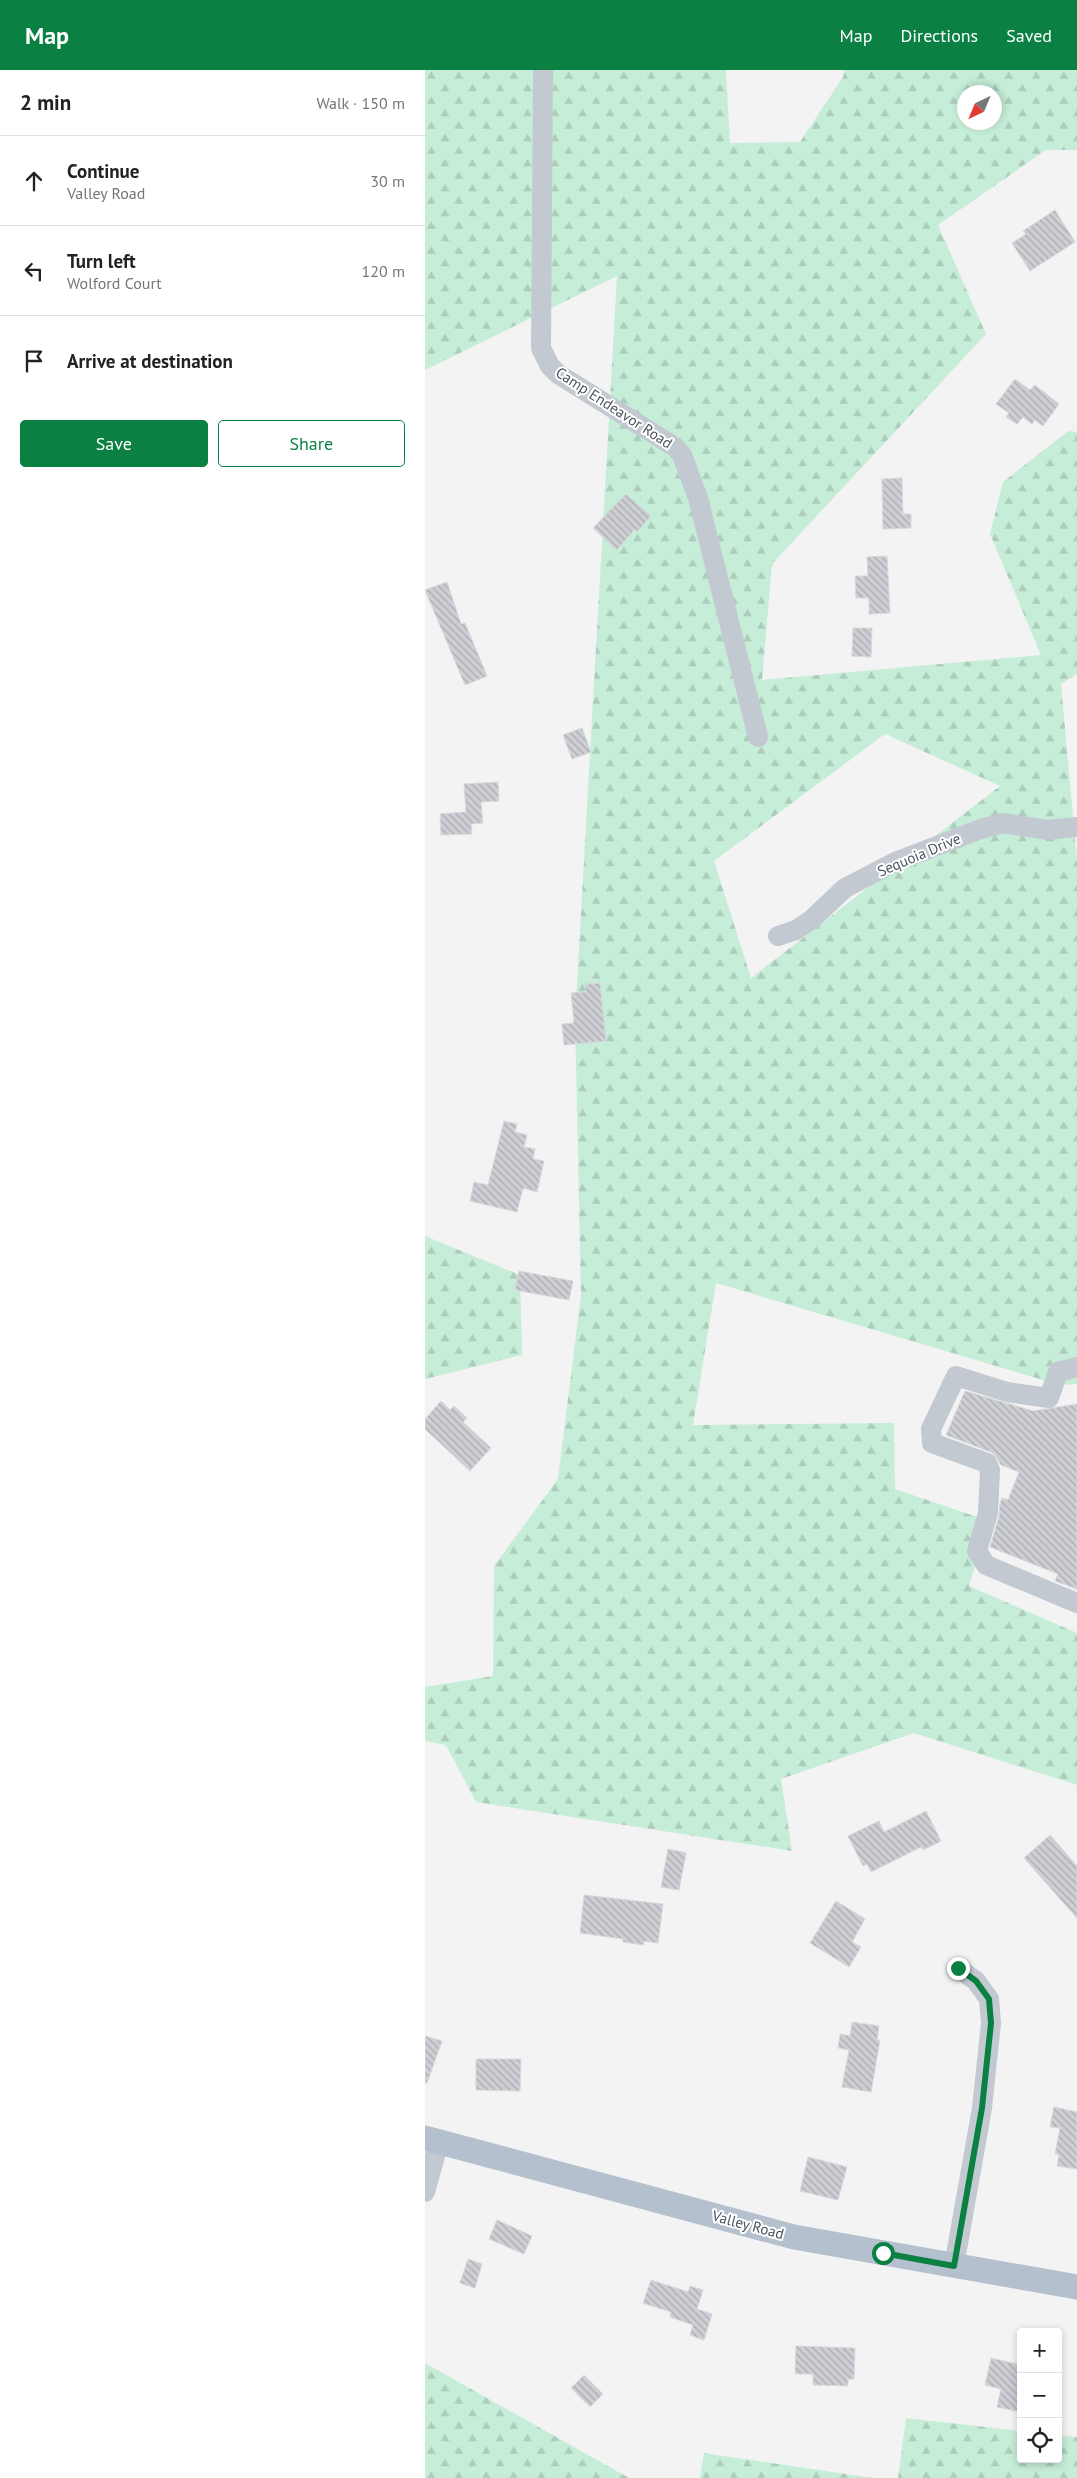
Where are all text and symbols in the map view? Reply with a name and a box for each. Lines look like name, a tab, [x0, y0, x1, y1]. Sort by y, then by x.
text: Map	[25, 20, 69, 51]
text: Map	[840, 24, 872, 47]
text: Directions	[900, 24, 978, 47]
text: Saved	[1006, 24, 1052, 47]
north arrow	[957, 85, 1002, 130]
text: 2 min	[20, 89, 71, 116]
text: Walk · 150 m	[316, 93, 405, 113]
text: Continue	[67, 159, 139, 183]
icon: ahead	[20, 167, 48, 195]
text: 30 m	[370, 171, 405, 191]
text: Valley Road	[67, 183, 145, 203]
text: Turn left	[67, 249, 136, 273]
icon: left	[20, 257, 48, 285]
text: 120 m	[362, 261, 405, 281]
text: Wolford Court	[67, 273, 162, 293]
icon: arrive	[20, 347, 48, 375]
text: Arrive at destination	[67, 349, 233, 373]
street label: Camp Endeavor Road	[552, 363, 676, 452]
button: Save	[20, 420, 208, 467]
button: Share	[218, 420, 405, 467]
street label: Sequoia Drive	[874, 828, 963, 881]
route end	[947, 1957, 970, 1980]
street label: Valley Road	[709, 2206, 786, 2243]
route start	[872, 2242, 895, 2265]
map controls	[1017, 2328, 1062, 2463]
button: +	[1017, 2328, 1062, 2373]
button: −	[1017, 2373, 1062, 2418]
button: locate	[1017, 2418, 1062, 2463]

